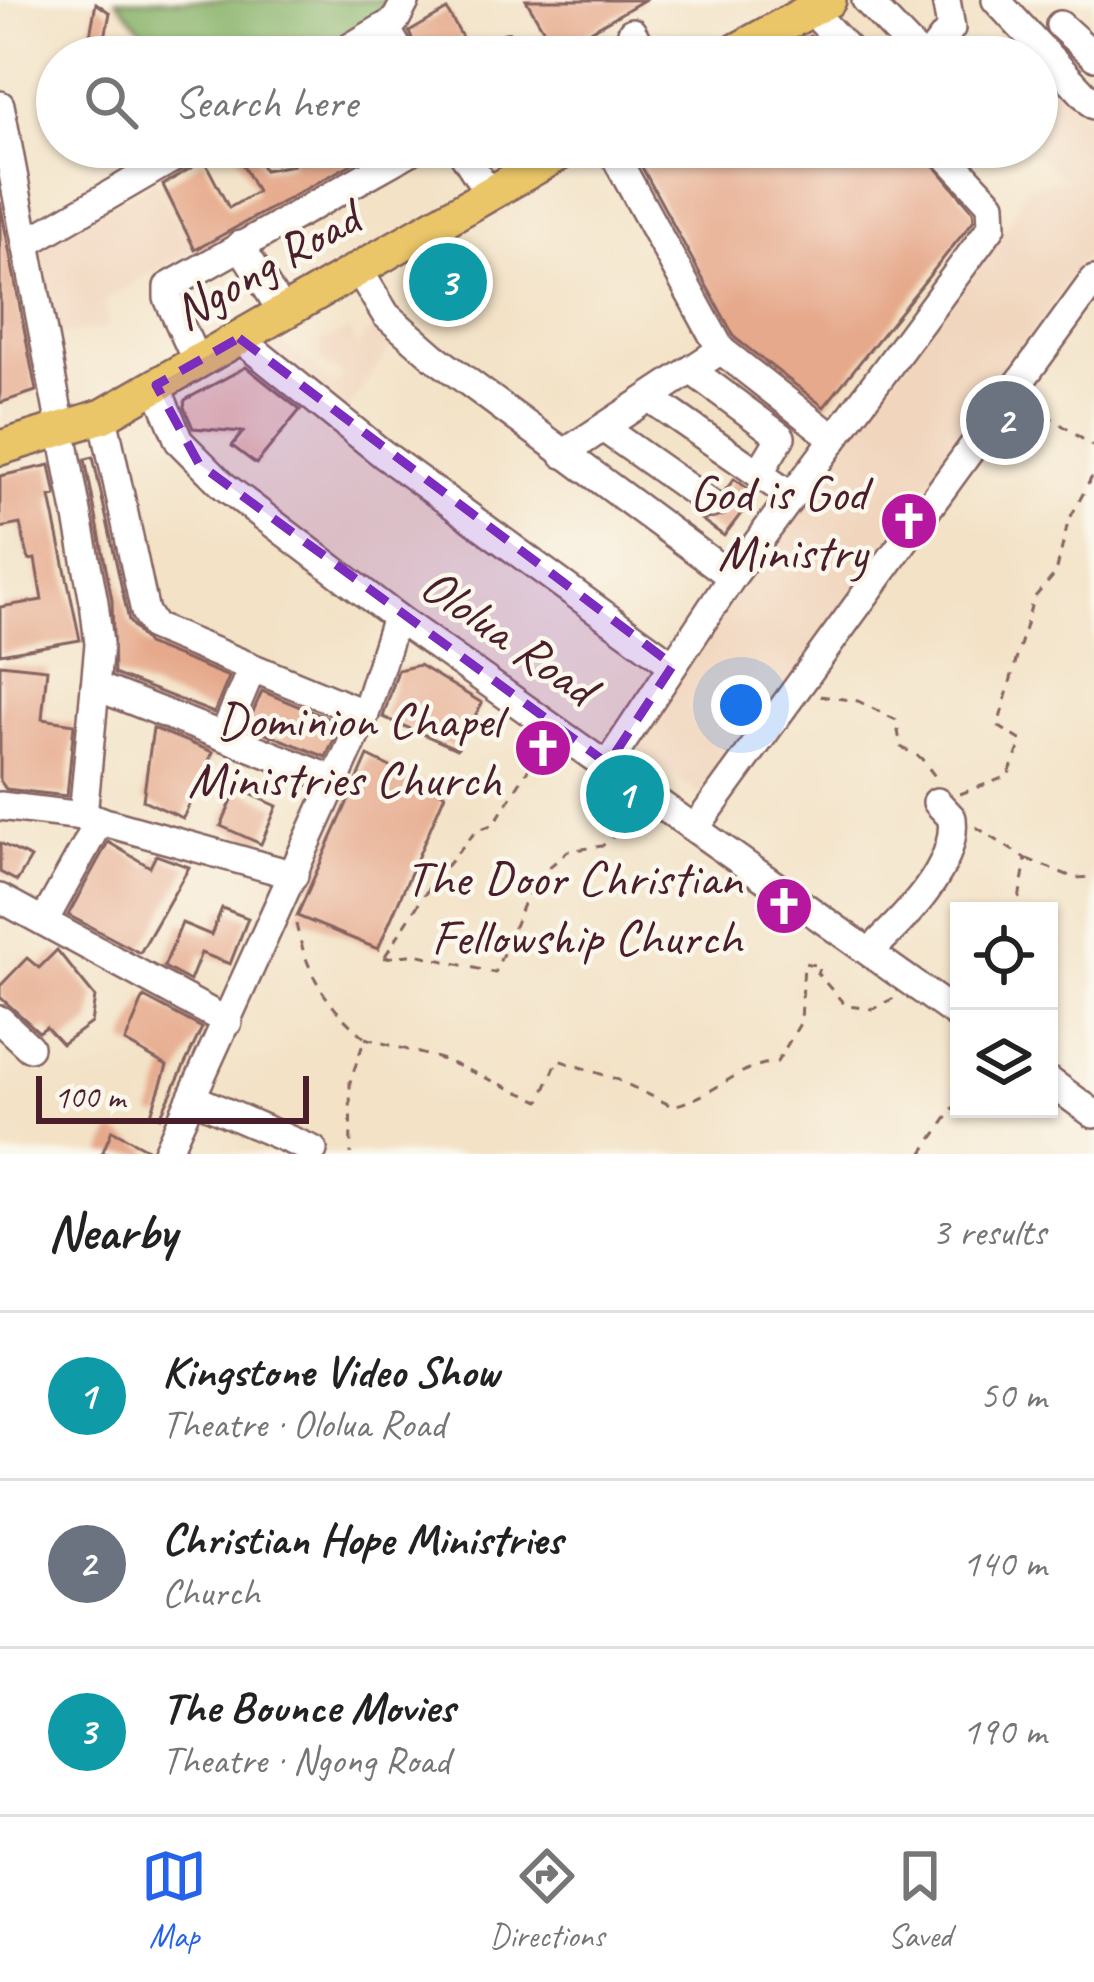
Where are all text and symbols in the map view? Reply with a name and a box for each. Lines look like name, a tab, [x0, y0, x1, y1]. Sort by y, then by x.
search box	[36, 36, 1058, 168]
icon: search	[78, 69, 144, 135]
text: Search here	[174, 74, 357, 131]
street label: Ngong Road	[161, 182, 376, 344]
pin: 3	[409, 237, 487, 327]
pin: 2	[966, 375, 1044, 465]
place label: God is God Ministry	[690, 461, 874, 584]
church icon: God is God Ministry	[878, 490, 940, 552]
street label: Ololua Road	[409, 553, 614, 723]
your location	[711, 675, 771, 735]
place label: Dominion Chapel Ministries Church	[188, 688, 509, 811]
church icon: Dominion Chapel Ministries Church	[512, 717, 574, 779]
pin: 1	[586, 749, 664, 839]
place label: The Door Christian Fellowship Church	[405, 846, 744, 969]
church icon: The Door Christian Fellowship Church	[753, 875, 815, 937]
map controls	[950, 902, 1058, 1118]
button: locate	[950, 902, 1058, 1010]
button: layers	[950, 1010, 1058, 1118]
scale bar	[36, 1070, 309, 1123]
text: 100 m	[54, 1076, 125, 1118]
text: Nearby	[48, 1200, 176, 1264]
text: 3 results	[932, 1208, 1046, 1257]
text: Kingstone Video Show	[162, 1343, 499, 1400]
text: 1	[78, 1371, 96, 1420]
text: 50 m	[980, 1371, 1046, 1420]
text: Theatre · Ololua Road	[162, 1400, 445, 1449]
text: Christian Hope Ministries	[162, 1511, 562, 1568]
text: 2	[78, 1539, 96, 1588]
text: 140 m	[962, 1539, 1046, 1588]
text: Church	[162, 1568, 260, 1617]
text: The Bounce Movies	[162, 1679, 454, 1736]
text: 3	[78, 1707, 96, 1756]
text: 190 m	[962, 1707, 1046, 1756]
text: Theatre · Ngong Road	[162, 1736, 450, 1785]
tab: Map	[141, 1843, 207, 1957]
tab: Directions	[490, 1843, 604, 1957]
tab: Saved	[887, 1843, 953, 1957]

